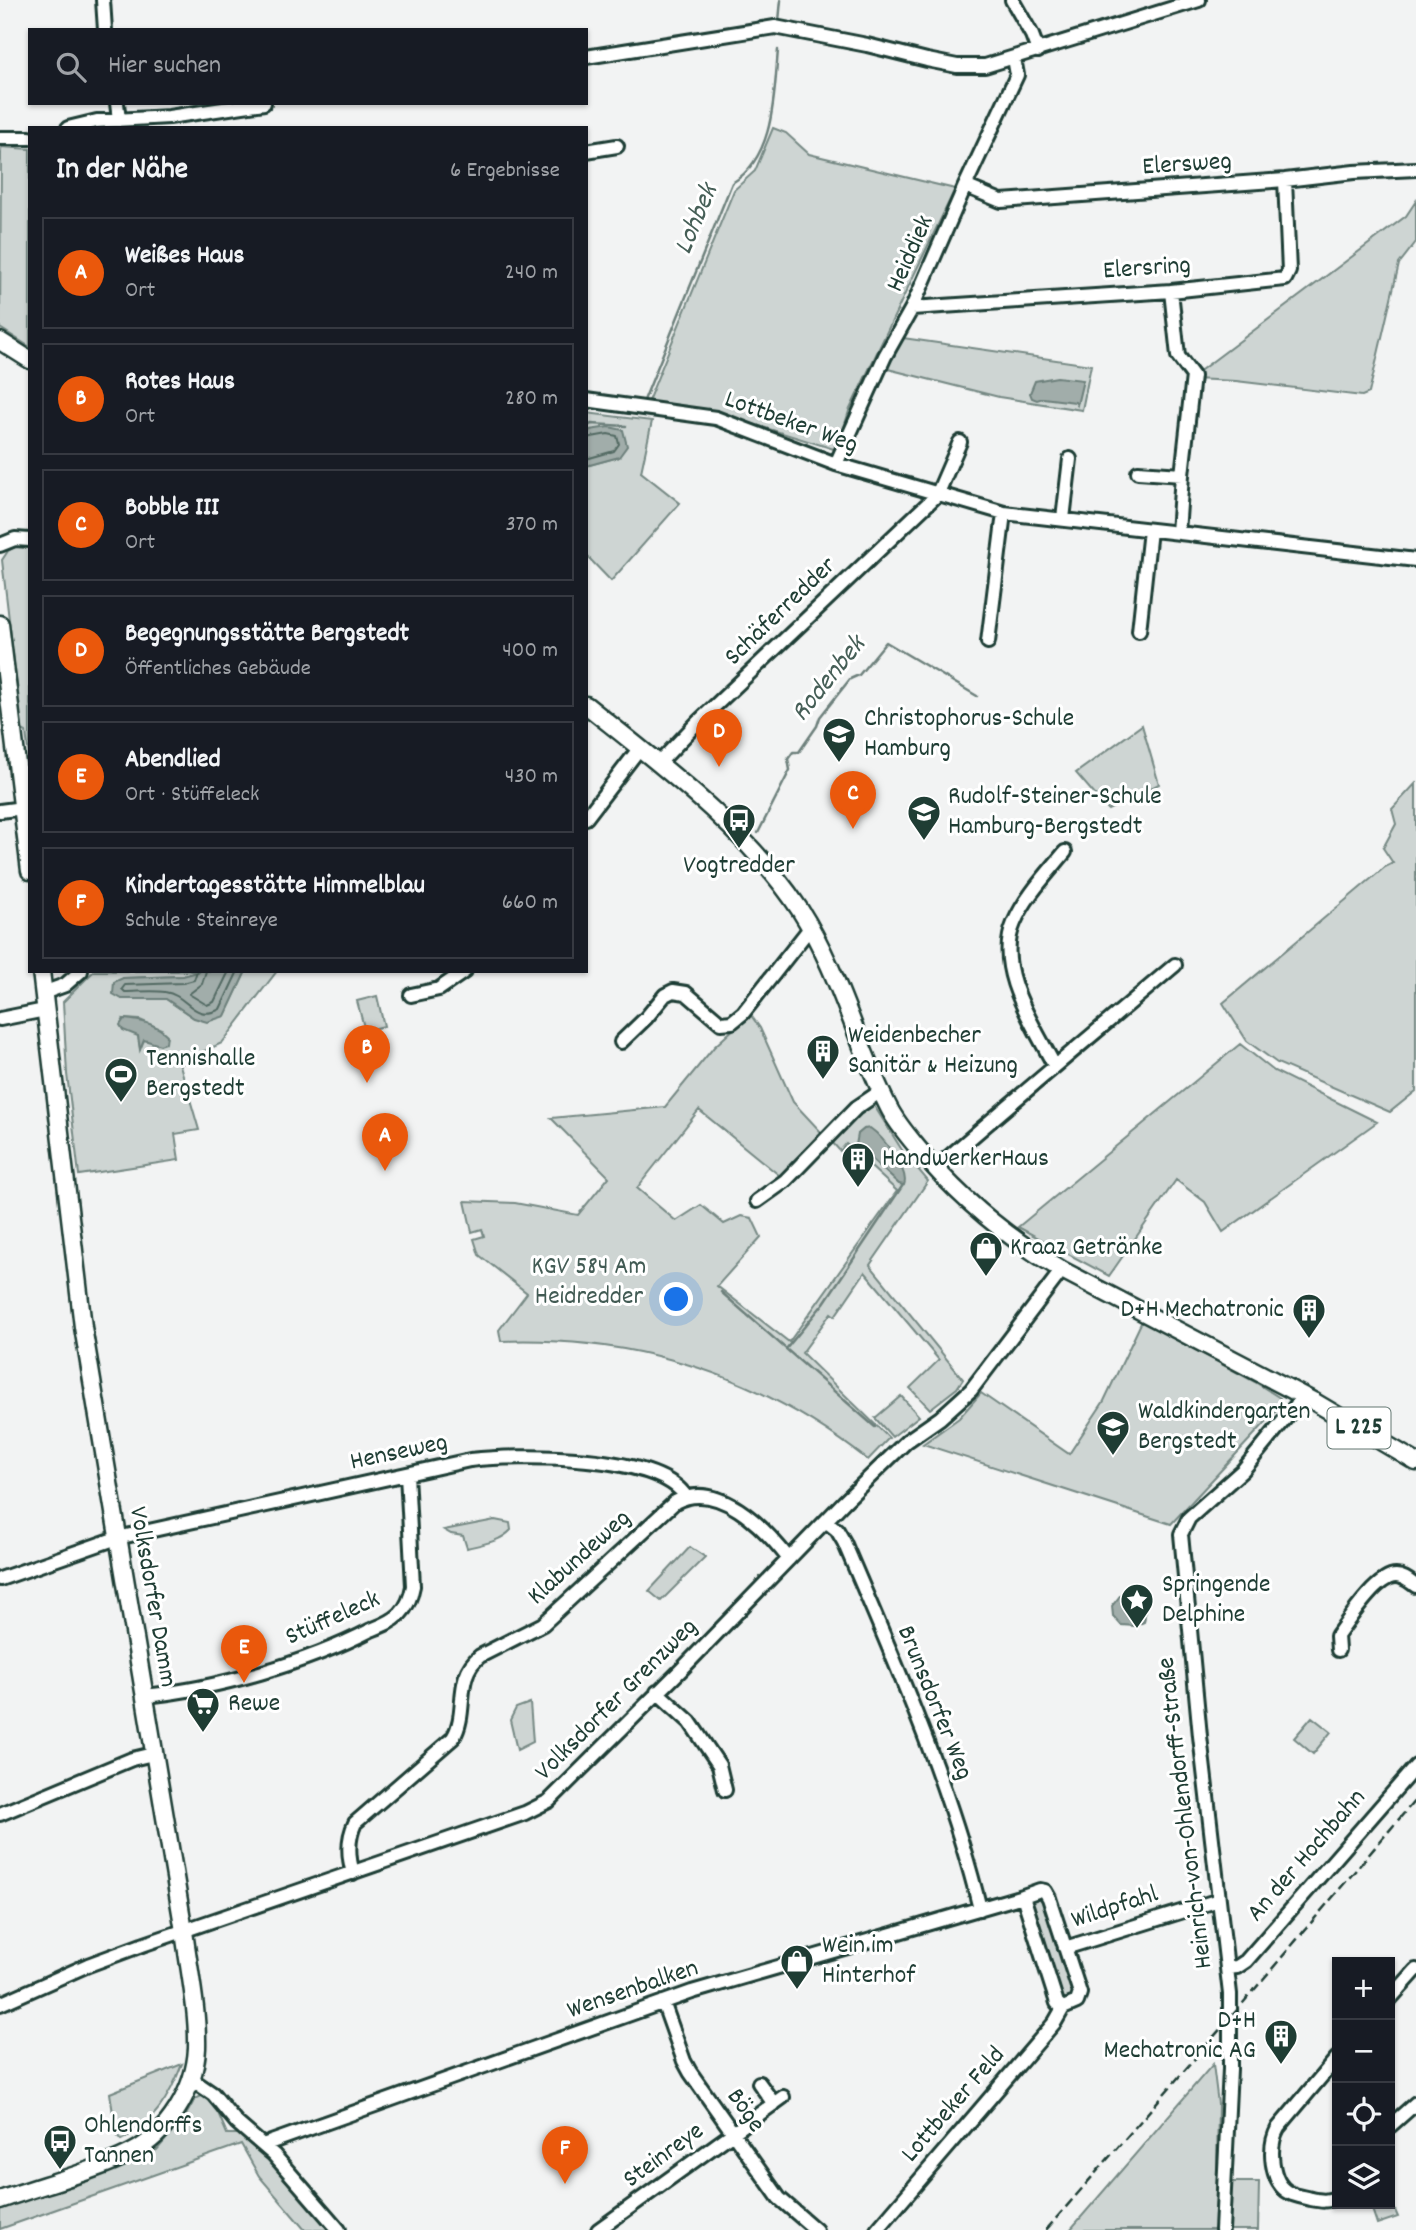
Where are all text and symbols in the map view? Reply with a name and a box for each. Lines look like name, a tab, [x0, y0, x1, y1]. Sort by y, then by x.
search box	[28, 28, 588, 105]
icon: search	[52, 48, 90, 86]
text: Hier suchen	[108, 48, 221, 85]
street label: Elersweg	[1141, 143, 1233, 187]
text: In der Nähe	[56, 150, 188, 193]
text: 6 Ergebnisse	[450, 155, 560, 188]
water label: Lohbek	[665, 176, 732, 261]
street label: Heiddiek	[878, 210, 944, 298]
text: Weißes Haus	[125, 238, 244, 275]
street label: Elersring	[1102, 247, 1192, 291]
text: A	[75, 257, 87, 290]
text: 240 m	[505, 257, 558, 290]
text: Ort	[125, 275, 155, 308]
text: Rotes Haus	[125, 364, 235, 401]
street label: Lottbeker Weg	[719, 382, 863, 464]
text: B	[76, 383, 86, 416]
text: 280 m	[505, 383, 558, 416]
text: Ort	[125, 401, 155, 434]
text: Bobble III	[125, 490, 219, 527]
text: C	[75, 509, 87, 542]
text: 370 m	[505, 509, 558, 542]
text: Ort	[125, 527, 155, 560]
street label: Schäferredder	[716, 549, 846, 675]
text: Begegnungsstätte Bergstedt	[125, 616, 409, 653]
water label: Rodenbek	[783, 626, 879, 732]
text: D	[75, 635, 87, 668]
text: 400 m	[502, 635, 558, 668]
text: Öffentliches Gebäude	[125, 653, 311, 686]
place label: Christophorus-Schule Hamburg	[864, 701, 1074, 768]
pin: D	[696, 709, 742, 767]
school or university icon: Christophorus-Schule Hamburg	[820, 715, 858, 764]
text: Abendlied	[125, 742, 221, 779]
text: E	[76, 761, 86, 794]
text: 430 m	[505, 761, 558, 794]
pin: C	[830, 771, 876, 829]
text: Ort · Stüffeleck	[125, 779, 260, 812]
place label: Rudolf-Steiner-Schule Hamburg-Bergstedt	[948, 779, 1162, 846]
school or university icon: Rudolf-Steiner-Schule Hamburg-Bergstedt	[905, 793, 943, 842]
bus stop icon: Vogtredder	[720, 801, 758, 850]
place label: Vogtredder	[683, 848, 795, 885]
text: Kindertagesstätte Himmelblau	[125, 868, 425, 905]
text: F	[76, 887, 86, 920]
text: 660 m	[502, 887, 558, 920]
text: Schule · Steinreye	[125, 905, 278, 938]
place label: Weidenbecher Sanitär & Heizung	[848, 1018, 1018, 1085]
pin: B	[344, 1025, 390, 1083]
building icon: Weidenbecher Sanitär & Heizung	[804, 1032, 842, 1081]
place label: Tennishalle Bergstedt	[146, 1041, 256, 1108]
sports icon: Tennishalle Bergstedt	[102, 1055, 140, 1104]
pin: A	[362, 1113, 408, 1171]
building icon: HandwerkerHaus	[839, 1140, 877, 1189]
place label: HandwerkerHaus	[882, 1141, 1049, 1178]
shop icon: Kraaz Getränke	[967, 1229, 1005, 1278]
place label: Kraaz Getränke	[1010, 1230, 1163, 1267]
park label: KGV 584 Am Heidredder	[532, 1249, 646, 1316]
your location	[659, 1282, 693, 1316]
building icon: D+H Mechatronic	[1290, 1291, 1328, 1340]
place label: D+H Mechatronic	[1120, 1292, 1284, 1329]
place label: Waldkindergarten Bergstedt	[1138, 1394, 1310, 1461]
school or university icon: Waldkindergarten Bergstedt	[1094, 1408, 1132, 1457]
road number: L 225	[1328, 1408, 1390, 1448]
street label: Henseweg	[347, 1425, 451, 1481]
street label: Klabundeweg	[520, 1501, 640, 1615]
street label: Volksdorfer Damm	[118, 1504, 186, 1690]
place label: Springende Delphine	[1162, 1567, 1270, 1634]
place icon: Springende Delphine	[1118, 1581, 1156, 1630]
street label: Stüffeleck	[280, 1582, 386, 1656]
street label: Volksdorfer Grenzweg	[527, 1610, 707, 1790]
street label: Brunsdorfer Weg	[886, 1620, 982, 1786]
pin: E	[221, 1625, 267, 1683]
street label: Heinrich-von-Ohlendorff-Straße	[1149, 1655, 1223, 1971]
supermarket icon: Rewe	[184, 1685, 222, 1734]
place label: Rewe	[228, 1686, 280, 1723]
street label: An der Hochbahn	[1239, 1781, 1375, 1931]
street label: Wildpfahl	[1067, 1877, 1163, 1939]
place label: Wein im Hinterhof	[822, 1928, 916, 1995]
shop icon: Wein im Hinterhof	[778, 1942, 816, 1991]
street label: Wensenbalken	[562, 1950, 704, 2030]
map controls	[1332, 1957, 1395, 2209]
button: +	[1332, 1957, 1395, 2020]
place label: D+H Mechatronic AG	[1103, 2003, 1256, 2070]
building icon: D+H Mechatronic AG	[1262, 2017, 1300, 2066]
button: −	[1332, 2020, 1395, 2083]
street label: Lottbeker Feld	[893, 2039, 1015, 2171]
street label: Böge	[716, 2081, 774, 2141]
button: locate	[1332, 2083, 1395, 2146]
place label: Ohlendorffs Tannen	[84, 2108, 202, 2175]
street label: Steinreye	[616, 2114, 712, 2198]
bus stop icon: Ohlendorffs Tannen	[41, 2122, 79, 2171]
pin: F	[542, 2126, 588, 2184]
button: layers	[1332, 2146, 1395, 2209]

